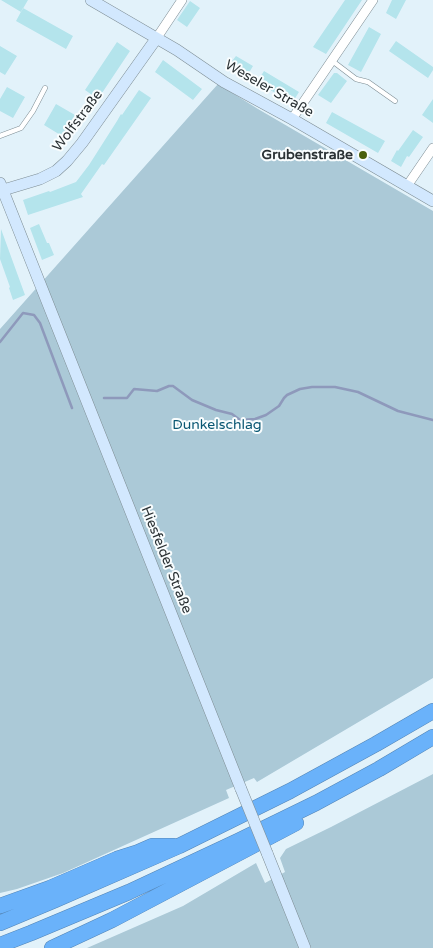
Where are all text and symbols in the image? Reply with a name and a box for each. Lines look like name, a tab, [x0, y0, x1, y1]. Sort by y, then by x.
street label: Weseler Straße	[222, 57, 316, 121]
street label: Wolfstraße	[49, 87, 107, 155]
place label: Grubenstraße	[262, 147, 353, 163]
marker: Grubenstraße	[357, 149, 369, 161]
park label: Dunkelschlag	[172, 417, 262, 433]
street label: Hiesfelder Straße	[137, 504, 195, 616]

